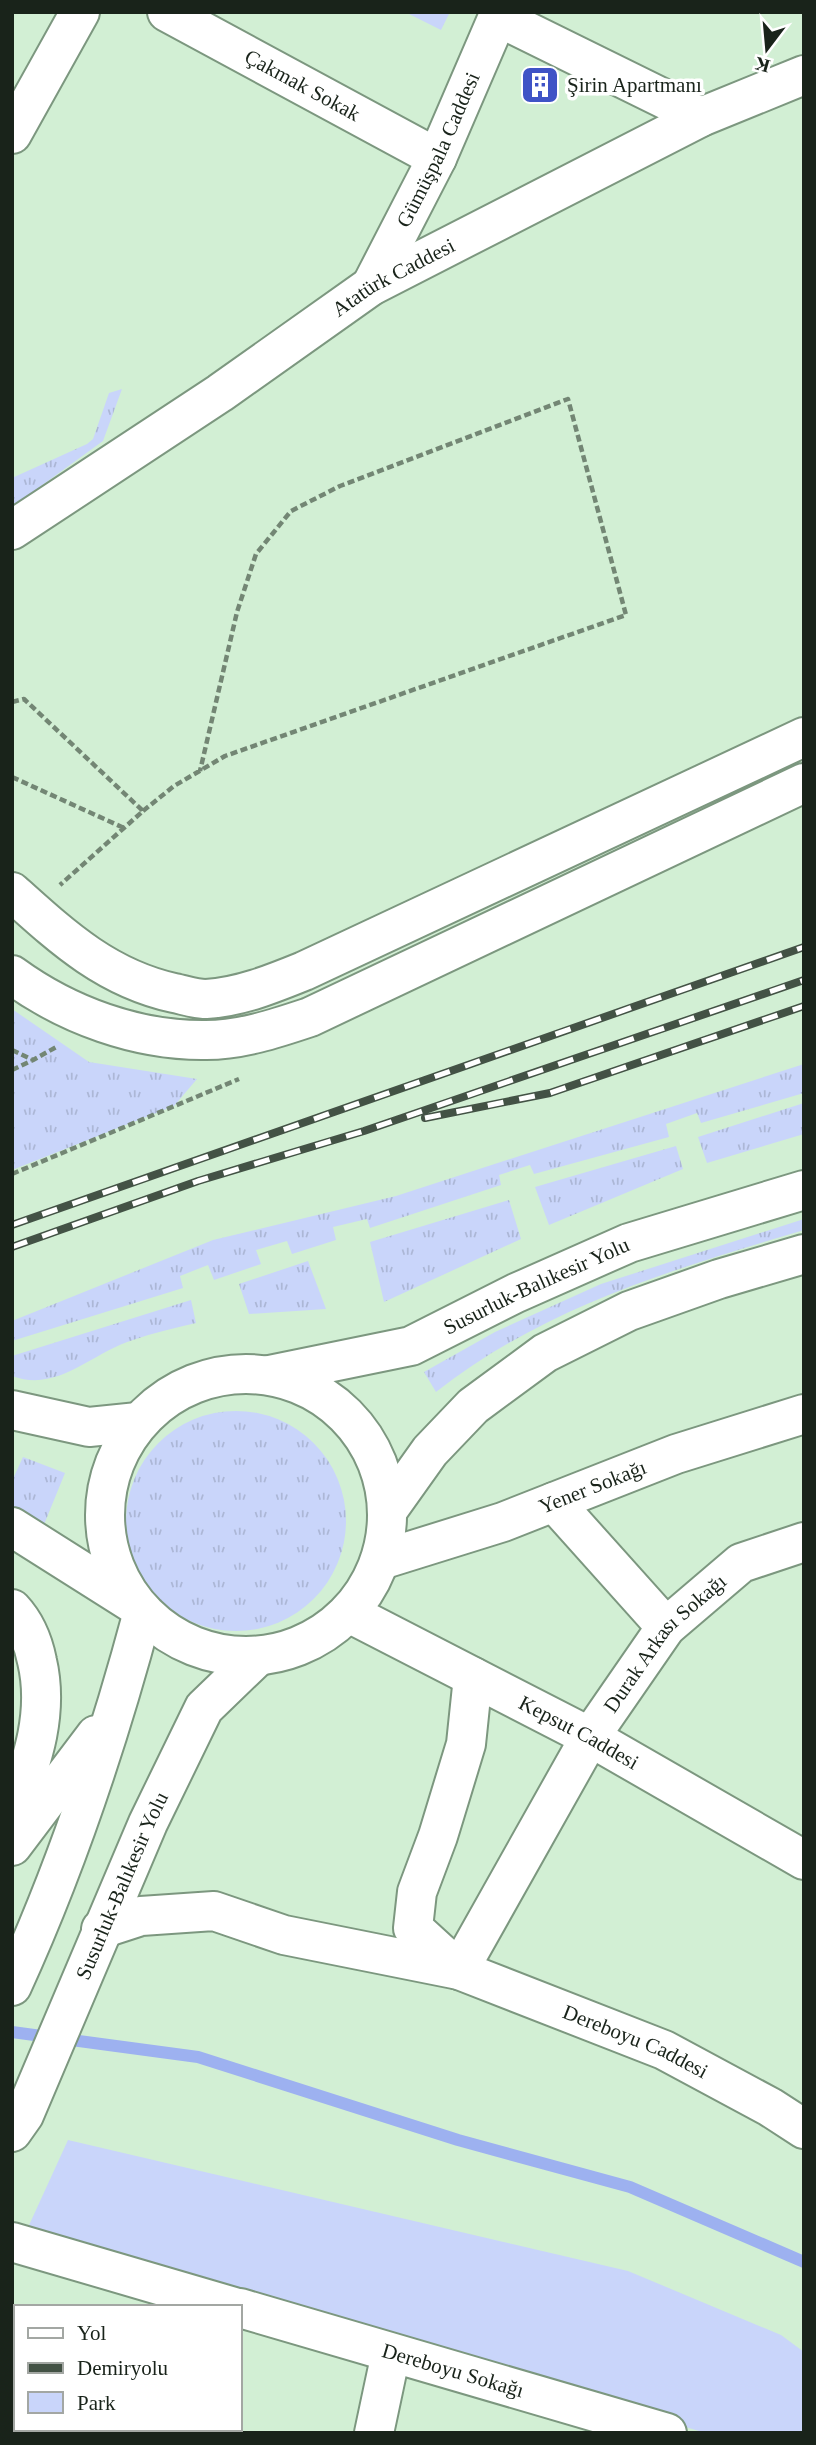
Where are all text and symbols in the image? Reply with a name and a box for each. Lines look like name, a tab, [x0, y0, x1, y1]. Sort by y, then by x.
north arrow	[732, 14, 802, 84]
street label: Çakmak Sokak	[241, 44, 365, 126]
text: K	[752, 53, 772, 77]
building icon: Şirin Apartmanı	[519, 64, 561, 106]
street label: Gümüşpala Caddesi	[391, 68, 485, 231]
place label: Şirin Apartmanı	[567, 73, 702, 97]
street label: Atatürk Caddesi	[328, 233, 459, 322]
street label: Susurluk-Balıkesir Yolu	[440, 1232, 633, 1340]
street label: Yener Sokağı	[536, 1455, 650, 1519]
street label: Durak Arkası Sokağı	[599, 1569, 731, 1717]
street label: Kepsut Caddesi	[515, 1691, 643, 1774]
street label: Susurluk-Balıkesir Yolu	[71, 1788, 173, 1983]
street label: Dereboyu Caddesi	[559, 2000, 712, 2083]
legend	[14, 2305, 242, 2431]
text: Yol	[77, 2321, 107, 2345]
street label: Dereboyu Sokağı	[379, 2338, 527, 2403]
text: Demiryolu	[77, 2356, 168, 2380]
text: Park	[77, 2391, 116, 2415]

